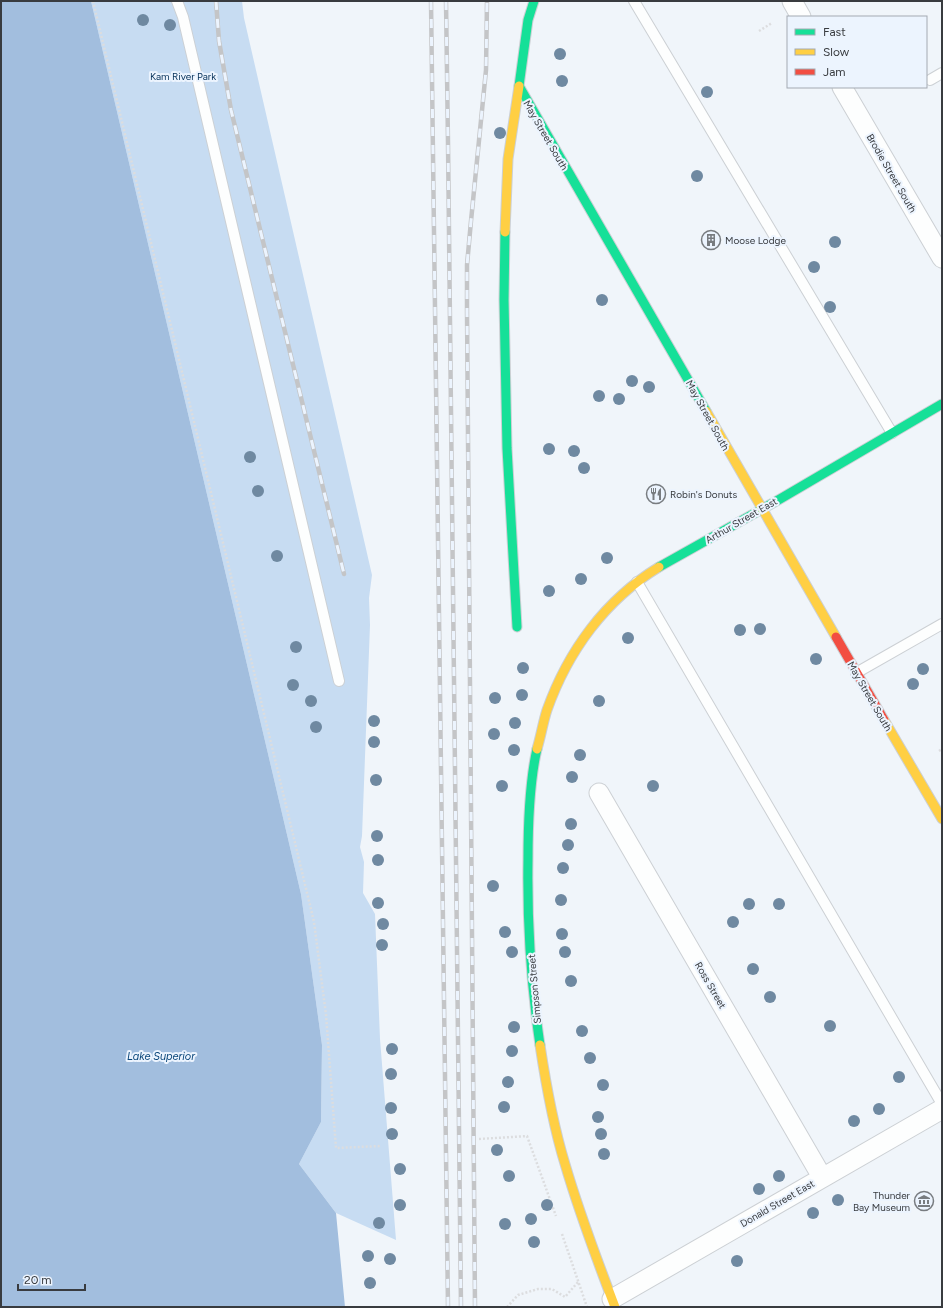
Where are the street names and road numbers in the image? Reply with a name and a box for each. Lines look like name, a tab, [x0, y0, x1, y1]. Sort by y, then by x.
street label: May Street South	[520, 98, 571, 173]
street label: Brodie Street South	[864, 132, 920, 215]
street label: May Street South	[683, 378, 732, 453]
street label: Arthur Street East	[703, 494, 780, 546]
street label: May Street South	[844, 659, 895, 734]
street label: Simpson Street	[525, 954, 544, 1024]
street label: Ross Street	[692, 960, 729, 1011]
street label: Donald Street East	[738, 1177, 817, 1230]

